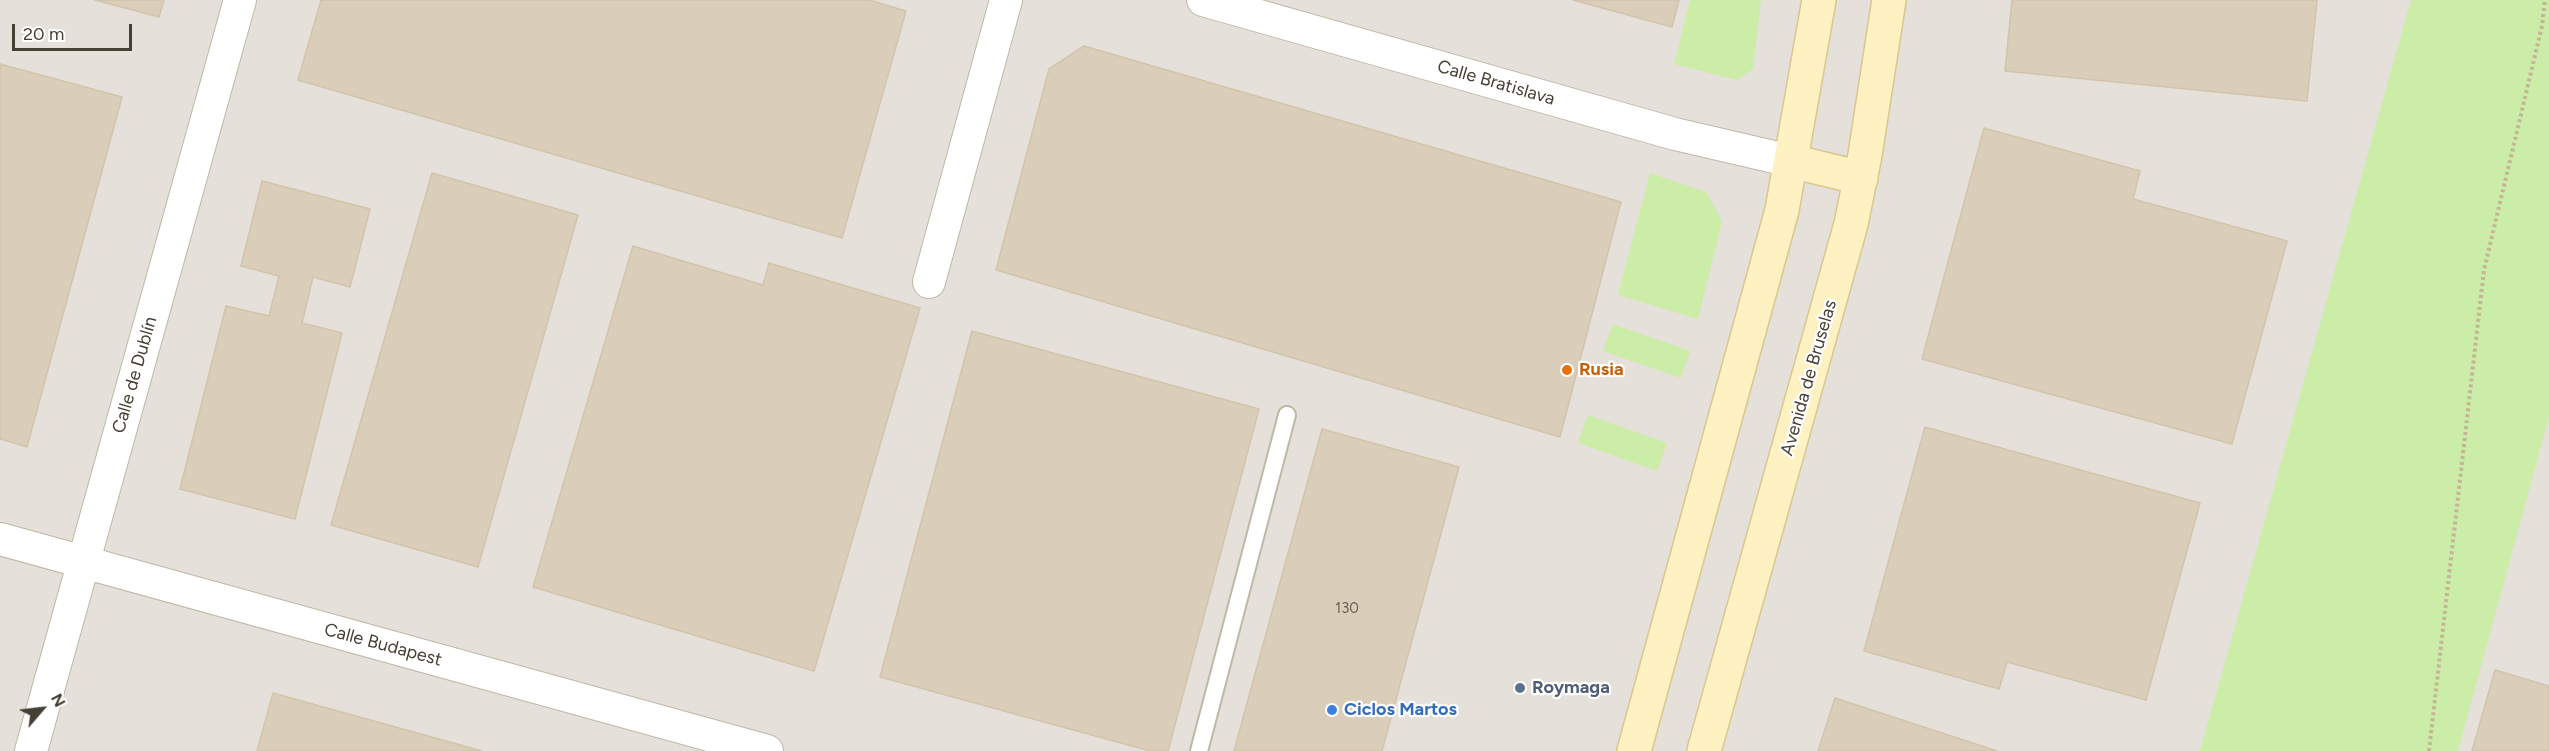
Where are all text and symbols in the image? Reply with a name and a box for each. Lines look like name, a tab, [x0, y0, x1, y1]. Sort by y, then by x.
scale bar	[15, 12, 135, 50]
text: 20 m	[23, 23, 64, 45]
street label: Calle Bratislava	[1435, 56, 1557, 110]
street label: Avenida de Bruselas	[1776, 298, 1842, 458]
street label: Calle de Dublín	[108, 314, 162, 436]
place label: Rusia	[1579, 359, 1624, 381]
marker: Rusia	[1560, 363, 1574, 377]
house number: 130	[1335, 600, 1359, 618]
street label: Calle Budapest	[322, 619, 444, 671]
place label: Roymaga	[1532, 677, 1610, 699]
north arrow	[12, 679, 72, 739]
marker: Roymaga	[1513, 681, 1527, 695]
text: N	[47, 690, 70, 710]
place label: Ciclos Martos	[1344, 699, 1457, 721]
marker: Ciclos Martos	[1325, 703, 1339, 717]

